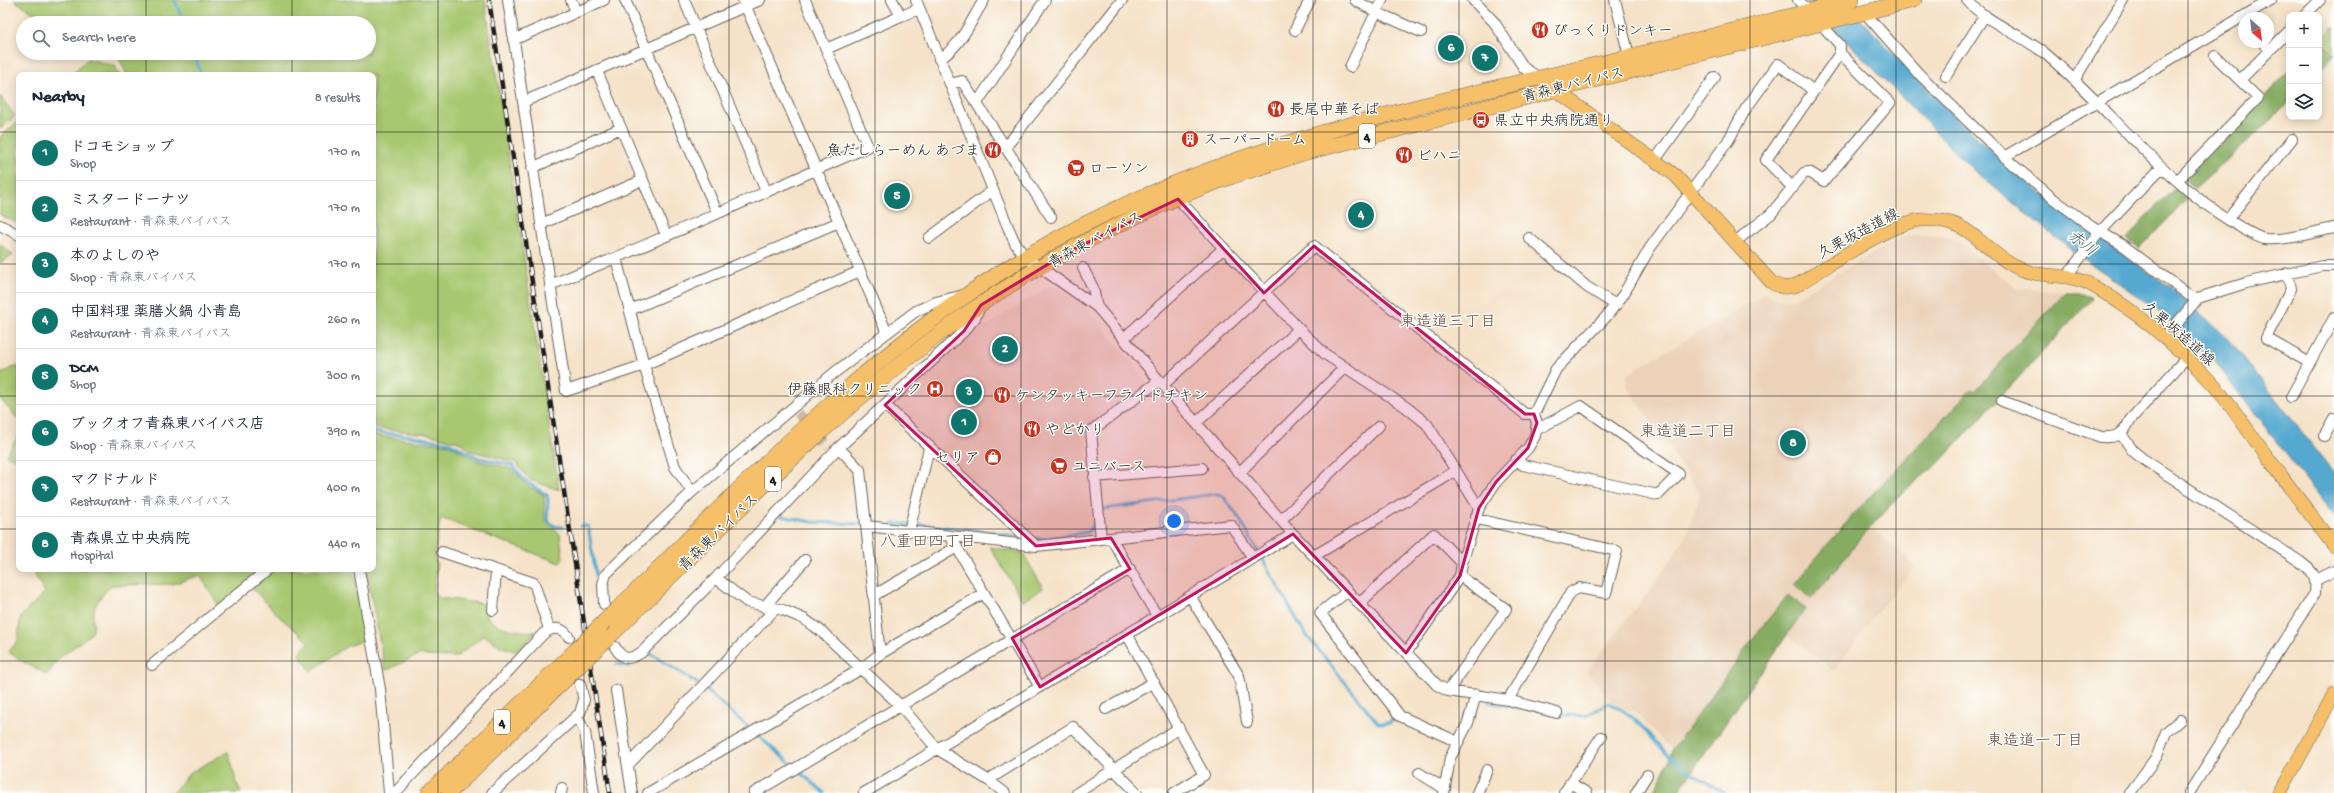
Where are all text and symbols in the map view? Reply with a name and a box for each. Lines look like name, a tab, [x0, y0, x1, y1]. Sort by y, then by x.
north arrow	[2238, 12, 2274, 48]
map controls	[2286, 12, 2322, 120]
button: +	[2286, 12, 2322, 48]
search box	[16, 16, 376, 60]
restaurant icon: びっくりドンキー	[1530, 20, 1550, 40]
place label: びっくりドンキー	[1553, 23, 1673, 41]
icon: search	[30, 27, 52, 49]
text: Search here	[62, 29, 136, 47]
pin: 6	[1438, 33, 1464, 63]
pin: 7	[1472, 43, 1498, 73]
button: −	[2286, 48, 2322, 84]
street label: 青森東バイパス	[1520, 64, 1626, 107]
button: layers	[2286, 84, 2322, 120]
text: Nearby	[32, 88, 85, 108]
text: 8 results	[315, 91, 360, 106]
restaurant icon: 長尾中華そば	[1266, 99, 1286, 119]
place label: 長尾中華そば	[1289, 101, 1379, 120]
bus stop icon: 県立中央病院通り	[1471, 110, 1491, 130]
place label: 県立中央病院通り	[1494, 112, 1614, 131]
road number: 4	[1359, 124, 1375, 148]
building icon: スーパードーム	[1180, 129, 1200, 149]
place label: スーパードーム	[1203, 132, 1307, 150]
text: ドコモショップ	[70, 139, 174, 157]
restaurant icon: 魚だしらーめん あづま	[983, 140, 1003, 160]
place label: 魚だしらーめん あづま	[826, 142, 980, 161]
text: 1	[42, 145, 48, 160]
text: 170 m	[328, 145, 360, 160]
restaurant icon: ビハニ	[1394, 145, 1414, 165]
place label: ビハニ	[1417, 148, 1462, 166]
text: Shop	[70, 157, 96, 172]
supermarket icon: ローソン	[1066, 158, 1086, 178]
place label: ローソン	[1089, 161, 1149, 179]
pin: 5	[884, 181, 910, 211]
text: ミスタードーナツ	[70, 192, 190, 210]
pin: 4	[1348, 200, 1374, 230]
text: 2	[42, 201, 48, 216]
text: 170 m	[328, 201, 360, 216]
street label: 久栗坂造道線	[1815, 205, 1903, 264]
street label: 青森東バイパス	[1045, 207, 1146, 273]
text: Restaurant · 青森東バイパス	[70, 215, 231, 230]
water label: 赤川	[2062, 227, 2100, 262]
text: 本のよしのや	[70, 248, 160, 266]
text: 3	[42, 257, 48, 272]
text: 170 m	[328, 257, 360, 272]
text: Shop · 青森東バイパス	[70, 271, 197, 286]
street label: 久栗坂造道線	[2138, 297, 2218, 371]
text: 中国料理 薬膳火鍋 小青島	[70, 304, 242, 322]
district label: 東造道三丁目	[1400, 312, 1496, 333]
text: 4	[42, 313, 48, 328]
text: 260 m	[327, 313, 360, 328]
text: Restaurant · 青森東バイパス	[70, 327, 231, 342]
pin: 2	[992, 334, 1018, 364]
text: DCM	[70, 360, 98, 378]
text: 5	[42, 369, 48, 384]
text: 300 m	[326, 369, 360, 384]
pin: 3	[956, 377, 982, 407]
text: Shop	[70, 378, 96, 393]
hospital icon: 伊藤眼科クリニック	[925, 379, 945, 399]
place label: 伊藤眼科クリニック	[787, 381, 922, 400]
restaurant icon: ケンタッキーフライドチキン	[992, 385, 1012, 405]
place label: ケンタッキーフライドチキン	[1015, 388, 1208, 406]
pin: 1	[951, 407, 977, 437]
text: ブックオフ青森東バイパス店	[70, 416, 265, 434]
restaurant icon: やどかり	[1022, 419, 1042, 439]
place label: やどかり	[1045, 422, 1105, 440]
district label: 東造道二丁目	[1640, 422, 1736, 443]
text: 6	[42, 425, 48, 440]
text: 390 m	[327, 425, 360, 440]
pin: 8	[1780, 428, 1806, 458]
text: Shop · 青森東バイパス	[70, 439, 197, 454]
shop icon: セリア	[983, 447, 1003, 467]
place label: セリア	[935, 450, 980, 468]
supermarket icon: ユニバース	[1049, 456, 1069, 476]
place label: ユニバース	[1072, 459, 1146, 477]
road number: 4	[765, 467, 781, 491]
text: マクドナルド	[70, 472, 159, 490]
text: 7	[42, 481, 48, 496]
text: 400 m	[327, 481, 360, 496]
street label: 青森東バイパス	[675, 490, 763, 576]
text: Restaurant · 青森東バイパス	[70, 495, 231, 510]
your location	[1164, 511, 1184, 531]
text: 青森県立中央病院	[70, 531, 190, 549]
district label: 八重田四丁目	[880, 533, 976, 553]
text: 8	[41, 537, 49, 552]
text: 440 m	[328, 537, 360, 552]
text: Hospital	[70, 549, 114, 564]
road number: 4	[494, 710, 510, 734]
district label: 東造道一丁目	[1987, 731, 2083, 752]

